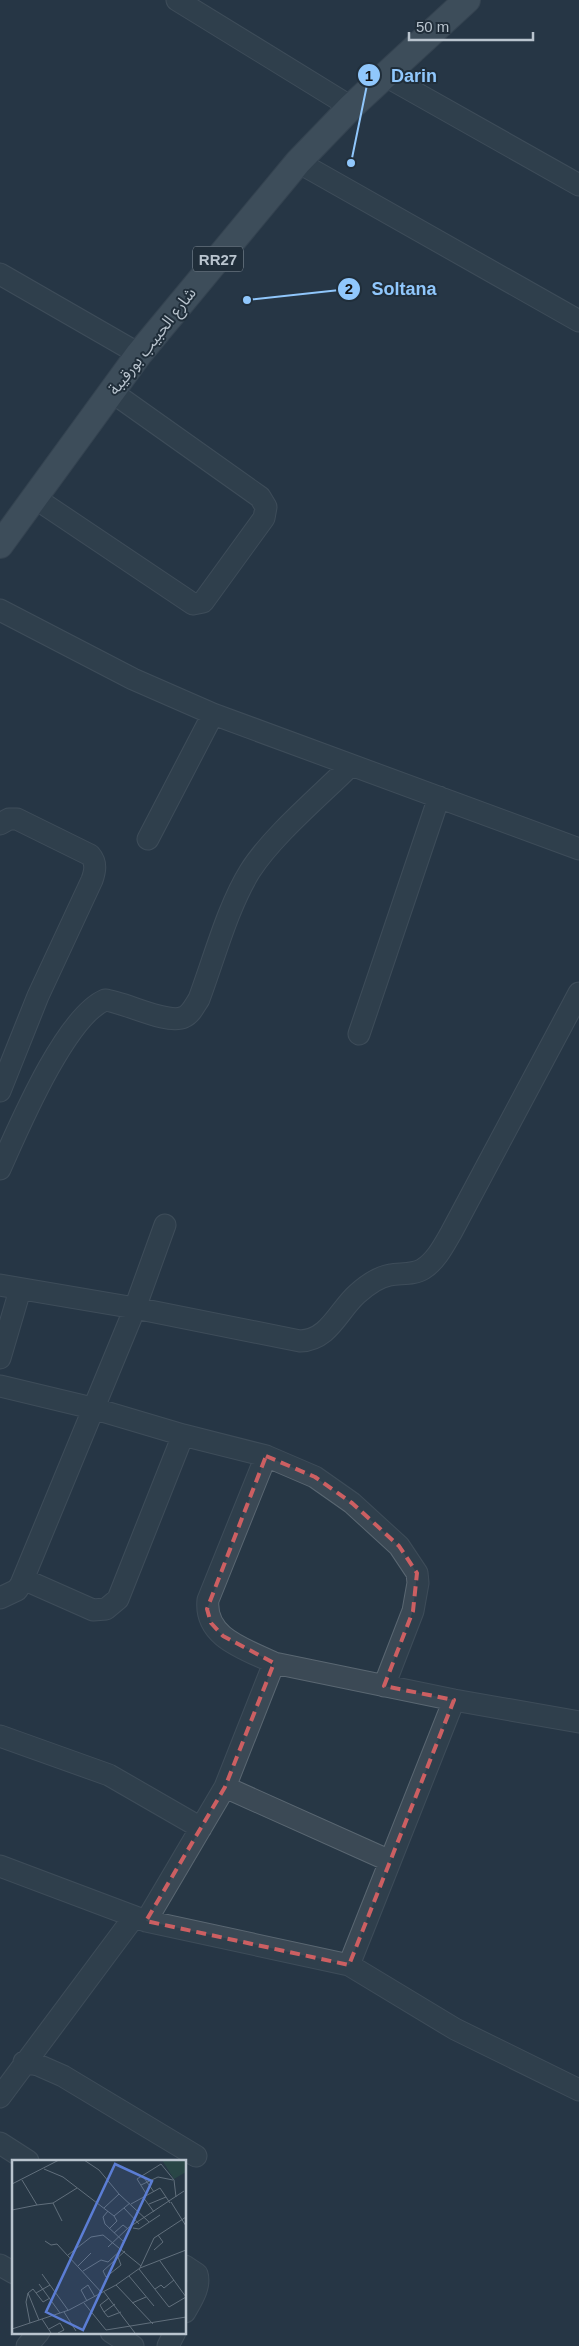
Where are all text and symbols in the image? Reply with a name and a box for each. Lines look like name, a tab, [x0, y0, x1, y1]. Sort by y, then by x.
scale bar	[409, 10, 533, 42]
text: 50 m	[416, 18, 449, 35]
callout: Darin	[356, 59, 447, 92]
text: Darin	[391, 66, 437, 86]
text: 1	[365, 67, 373, 84]
road number: RR27	[193, 246, 243, 272]
callout: Soltana	[337, 272, 447, 305]
text: Soltana	[371, 279, 437, 299]
text: 2	[345, 280, 353, 297]
street label: شارع الحبيب بورقيبة	[105, 284, 202, 400]
inset map	[12, 2160, 186, 2334]

